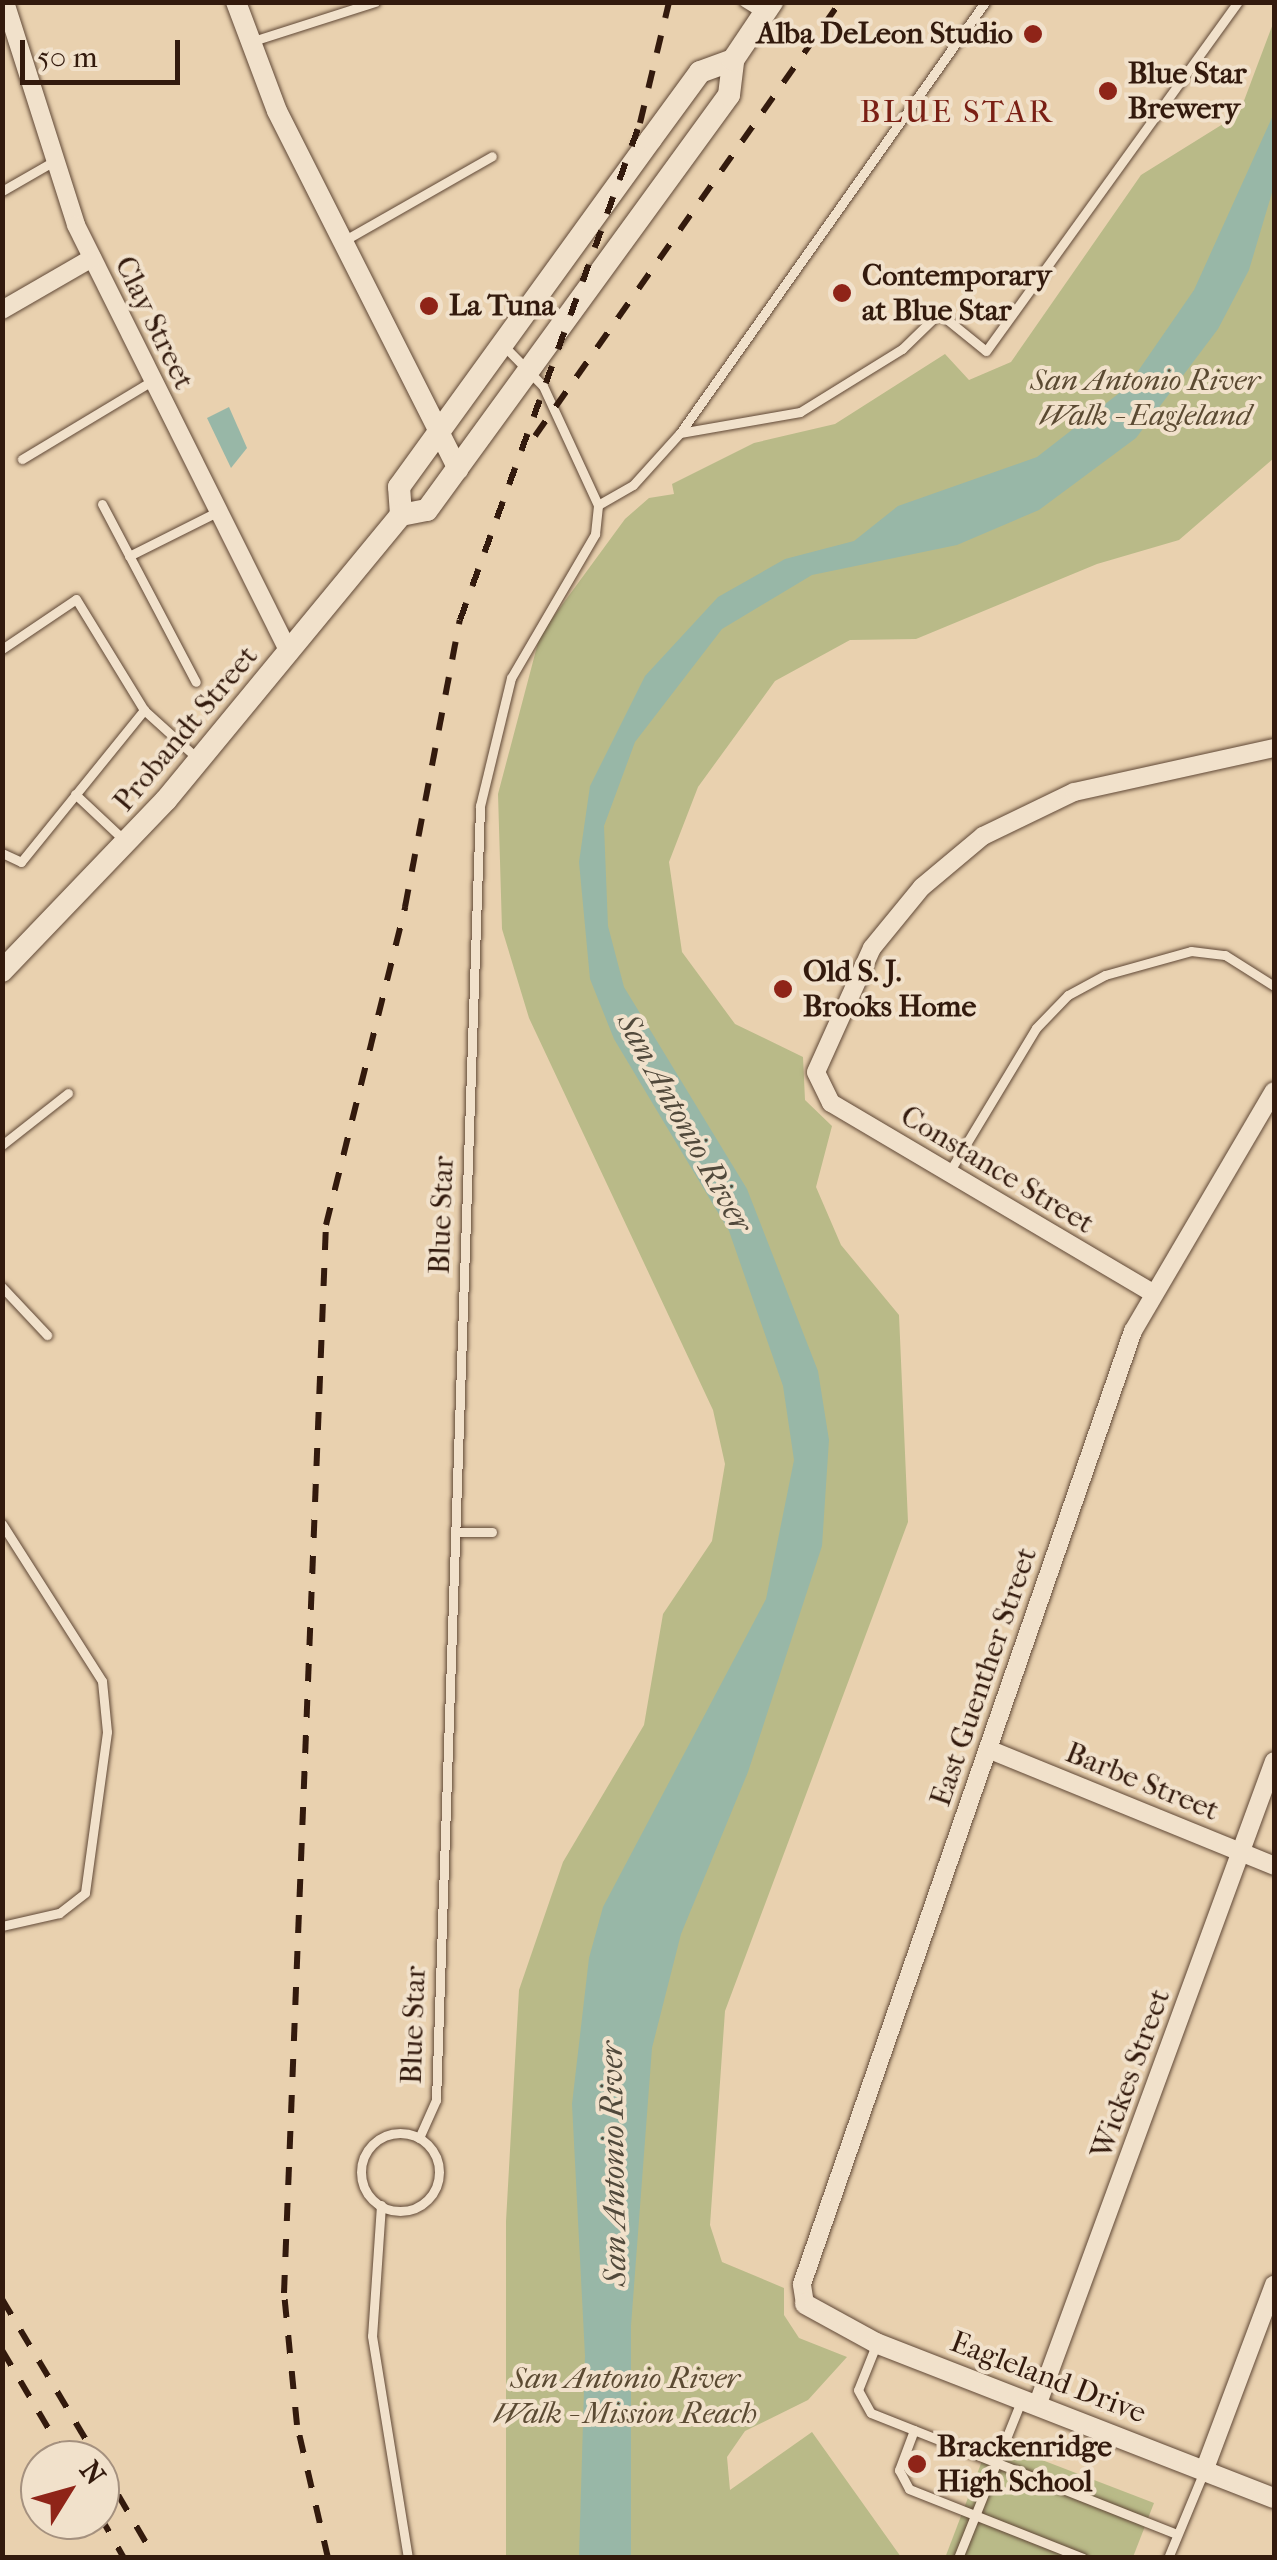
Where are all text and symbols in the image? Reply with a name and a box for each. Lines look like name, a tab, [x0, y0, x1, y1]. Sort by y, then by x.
place label: Alba DeLeon Studio	[757, 16, 1013, 52]
scale bar	[25, 20, 185, 82]
marker: Alba DeLeon Studio	[1022, 23, 1044, 45]
text: 50 m	[37, 40, 98, 75]
place label: Blue Star Brewery	[1128, 56, 1247, 126]
marker: Blue Star Brewery	[1097, 80, 1119, 102]
district label: BLUE STAR	[860, 93, 1054, 131]
street label: Clay Street	[106, 251, 202, 395]
place label: Contemporary at Blue Star	[862, 258, 1052, 328]
marker: Contemporary at Blue Star	[831, 282, 853, 304]
place label: La Tuna	[449, 288, 555, 324]
marker: La Tuna	[418, 295, 440, 317]
park label: San Antonio River Walk - Eagleland	[1030, 363, 1260, 434]
street label: Probandt Street	[106, 639, 266, 819]
place label: Old S. J. Brooks Home	[803, 954, 976, 1024]
marker: Old S. J. Brooks Home	[772, 978, 794, 1000]
water label: San Antonio River	[608, 1007, 760, 1239]
street label: Constance Street	[894, 1098, 1100, 1242]
street label: Blue Star	[422, 1155, 462, 1275]
street label: East Guenther Street	[923, 1543, 1045, 1811]
street label: Barbe Street	[1060, 1735, 1224, 1829]
street label: Blue Star	[394, 1965, 434, 2085]
street label: Wickes Street	[1084, 1984, 1178, 2164]
water label: San Antonio River	[593, 2041, 635, 2287]
street label: Eagleland Drive	[945, 2324, 1151, 2432]
park label: San Antonio River Walk - Mission Reach	[493, 2361, 757, 2432]
place label: Brackenridge High School	[937, 2429, 1112, 2500]
north arrow	[20, 2440, 120, 2540]
marker: Brackenridge High School	[906, 2453, 928, 2475]
text: N	[73, 2454, 112, 2491]

